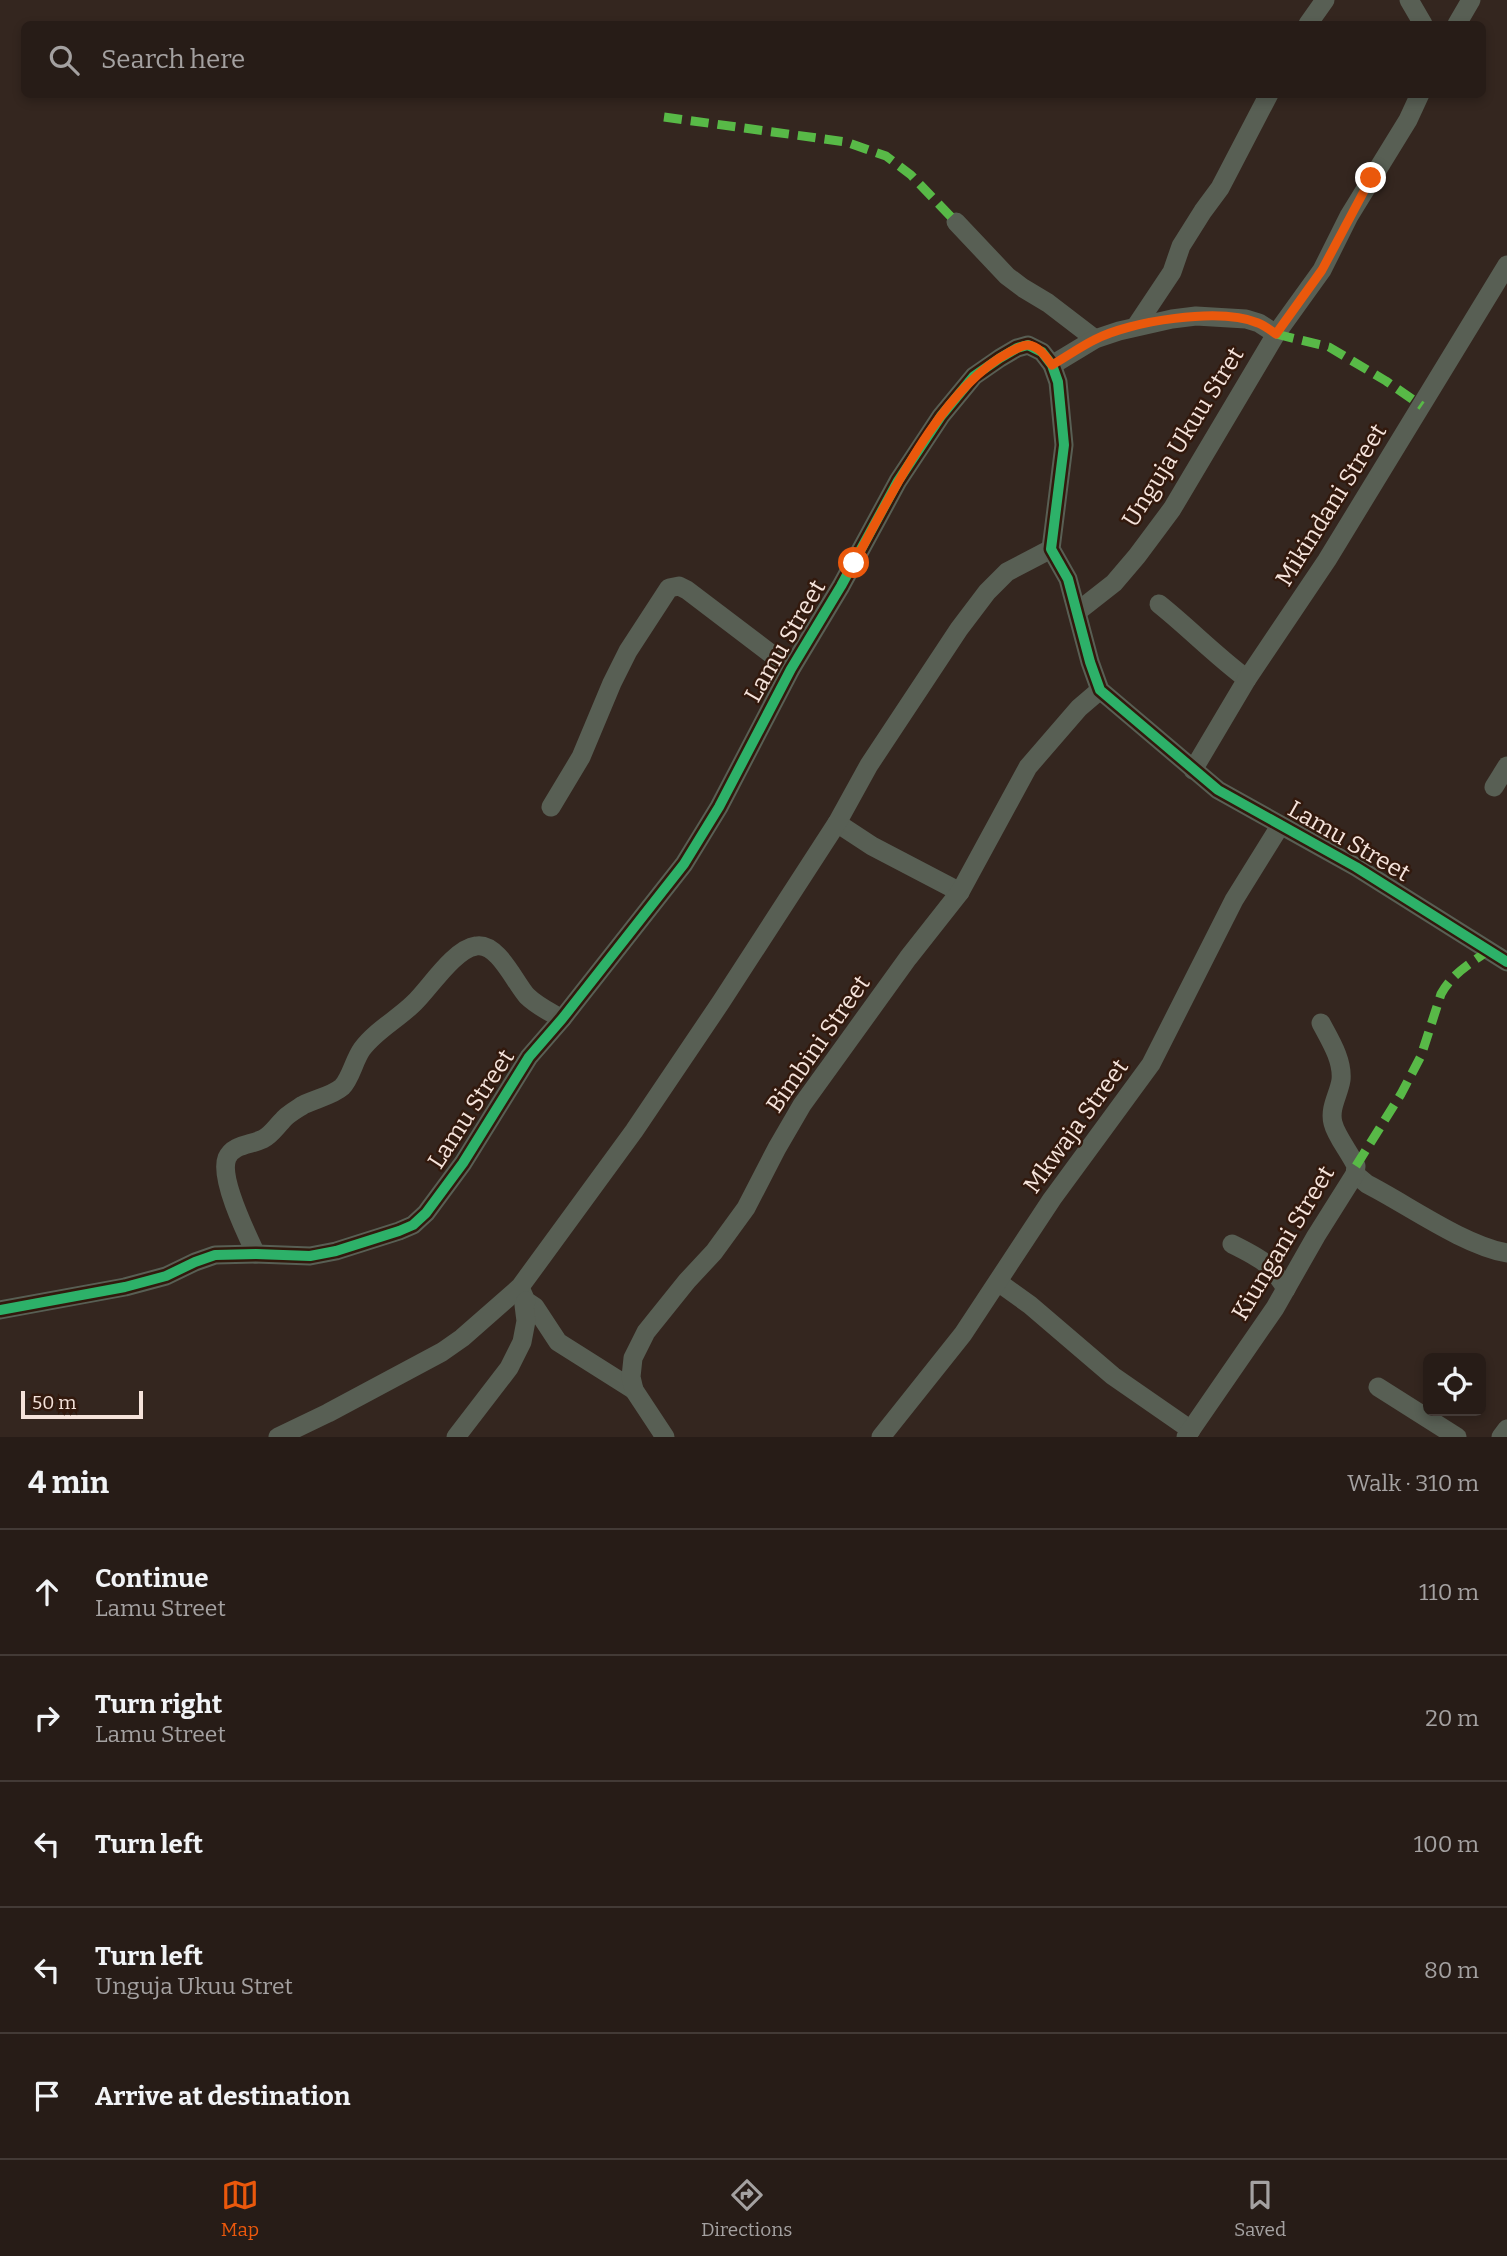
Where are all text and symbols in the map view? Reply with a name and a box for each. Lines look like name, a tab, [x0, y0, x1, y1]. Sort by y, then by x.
search box	[21, 21, 1486, 98]
icon: search	[45, 41, 83, 79]
text: Search here	[101, 44, 245, 75]
route end	[1355, 162, 1386, 193]
street label: Unguja Ukuu Stret	[1116, 342, 1250, 532]
street label: Mikindani Street	[1270, 418, 1392, 591]
route start	[838, 547, 869, 578]
street label: Lamu Street	[739, 575, 831, 707]
street label: Lamu Street	[1283, 795, 1415, 887]
street label: Bimbini Street	[760, 970, 876, 1118]
street label: Lamu Street	[422, 1044, 520, 1174]
street label: Mkwaja Street	[1018, 1053, 1134, 1198]
street label: Kiungani Street	[1226, 1161, 1340, 1325]
map controls	[1423, 1353, 1486, 1416]
button: locate	[1423, 1353, 1486, 1416]
scale bar	[21, 1388, 144, 1420]
text: 50 m	[32, 1391, 76, 1414]
text: 4 min	[28, 1465, 109, 1501]
text: Walk · 310 m	[1347, 1469, 1479, 1497]
text: Continue	[95, 1563, 209, 1594]
icon: ahead	[28, 1573, 66, 1611]
text: 110 m	[1419, 1578, 1479, 1606]
text: Lamu Street	[95, 1594, 226, 1622]
text: Turn right	[95, 1689, 222, 1720]
icon: right	[28, 1699, 66, 1737]
text: 20 m	[1425, 1704, 1479, 1732]
text: Lamu Street	[95, 1720, 226, 1748]
icon: left	[28, 1825, 66, 1863]
text: Turn left	[95, 1829, 203, 1860]
text: 100 m	[1414, 1830, 1479, 1858]
text: Turn left	[95, 1941, 203, 1972]
icon: left	[28, 1951, 66, 1989]
text: 80 m	[1424, 1956, 1479, 1984]
text: Unguja Ukuu Stret	[95, 1972, 293, 2000]
icon: arrive	[28, 2077, 66, 2115]
text: Arrive at destination	[95, 2081, 350, 2112]
tab: Map	[221, 2176, 259, 2241]
tab: Directions	[701, 2176, 792, 2241]
tab: Saved	[1234, 2176, 1286, 2241]

